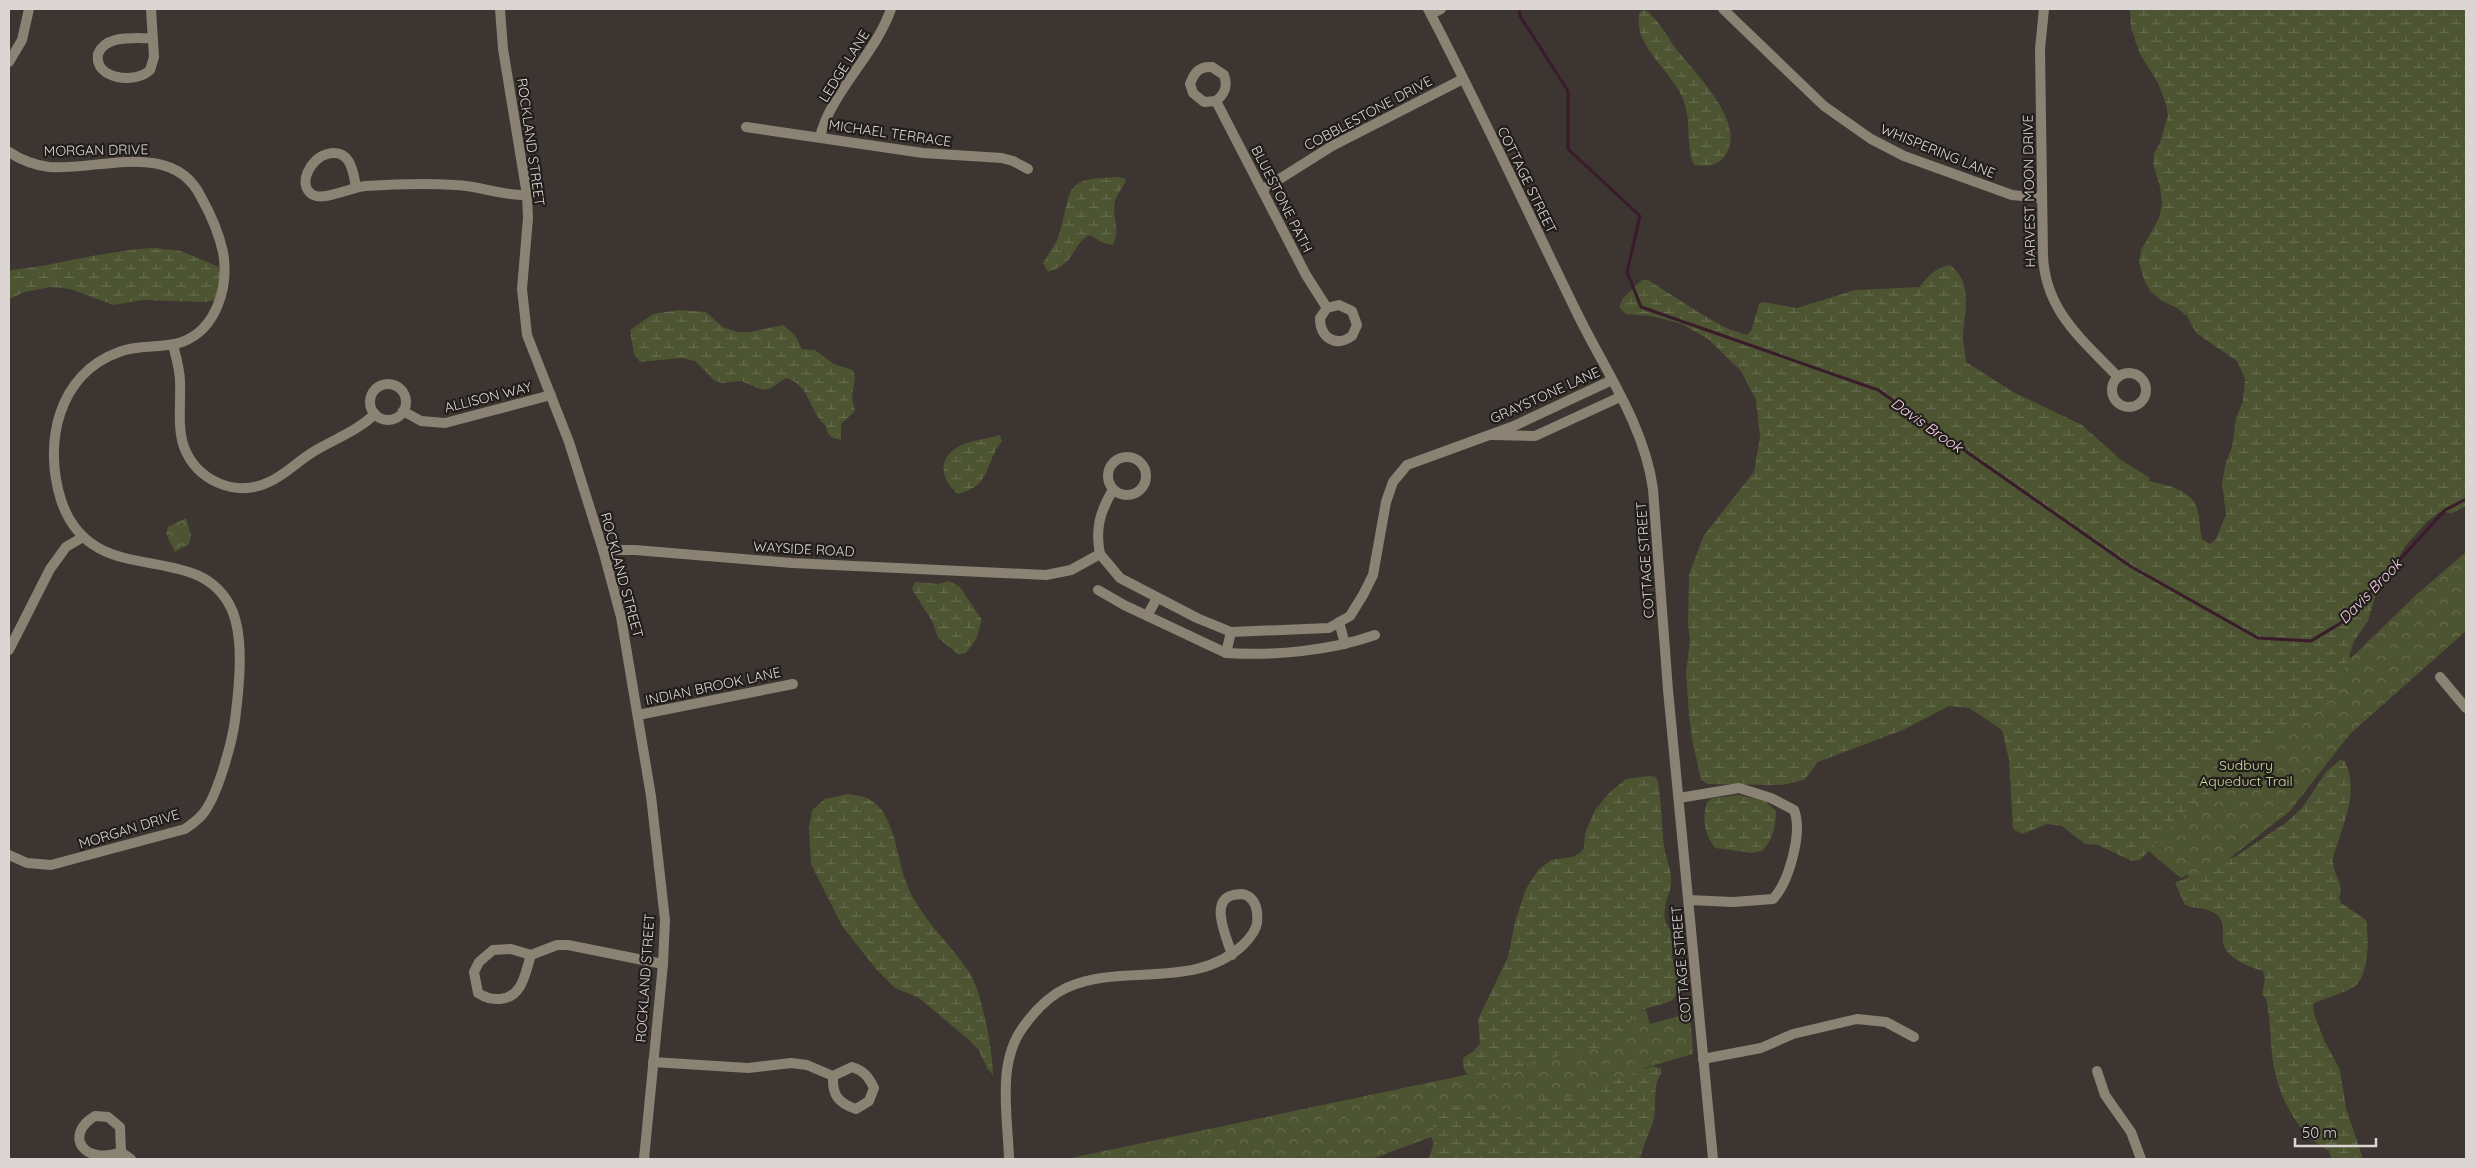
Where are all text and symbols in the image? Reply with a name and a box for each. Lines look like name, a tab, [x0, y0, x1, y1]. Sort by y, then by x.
street label: LEDGE LANE	[815, 27, 873, 105]
street label: COBBLESTONE DRIVE	[1301, 72, 1435, 154]
street label: ROCKLAND STREET	[513, 77, 549, 207]
street label: HARVEST MOON DRIVE	[2019, 114, 2039, 268]
street label: MICHAEL TERRACE	[827, 115, 953, 151]
street label: WHISPERING LANE	[1878, 120, 1998, 182]
street label: COTTAGE STREET	[1493, 124, 1561, 236]
street label: MORGAN DRIVE	[44, 140, 148, 160]
street label: BLUESTONE PATH	[1247, 143, 1317, 255]
street label: GRAYSTONE LANE	[1487, 363, 1603, 427]
street label: ALLISON WAY	[442, 377, 534, 417]
water label: Davis Brook	[1887, 393, 1968, 458]
street label: COTTAGE STREET	[1632, 501, 1658, 619]
street label: ROCKLAND STREET	[597, 510, 647, 640]
street label: WAYSIDE ROAD	[753, 537, 855, 561]
water label: Davis Brook	[2334, 553, 2407, 628]
street label: INDIAN BROOK LANE	[644, 663, 782, 709]
park label: Sudbury Aqueduct Trail	[2199, 756, 2293, 790]
street label: MORGAN DRIVE	[76, 805, 182, 853]
street label: COTTAGE STREET	[1667, 905, 1695, 1023]
street label: ROCKLAND STREET	[632, 913, 658, 1043]
scale bar	[2295, 1116, 2376, 1148]
text: 50 m	[2302, 1123, 2337, 1142]

